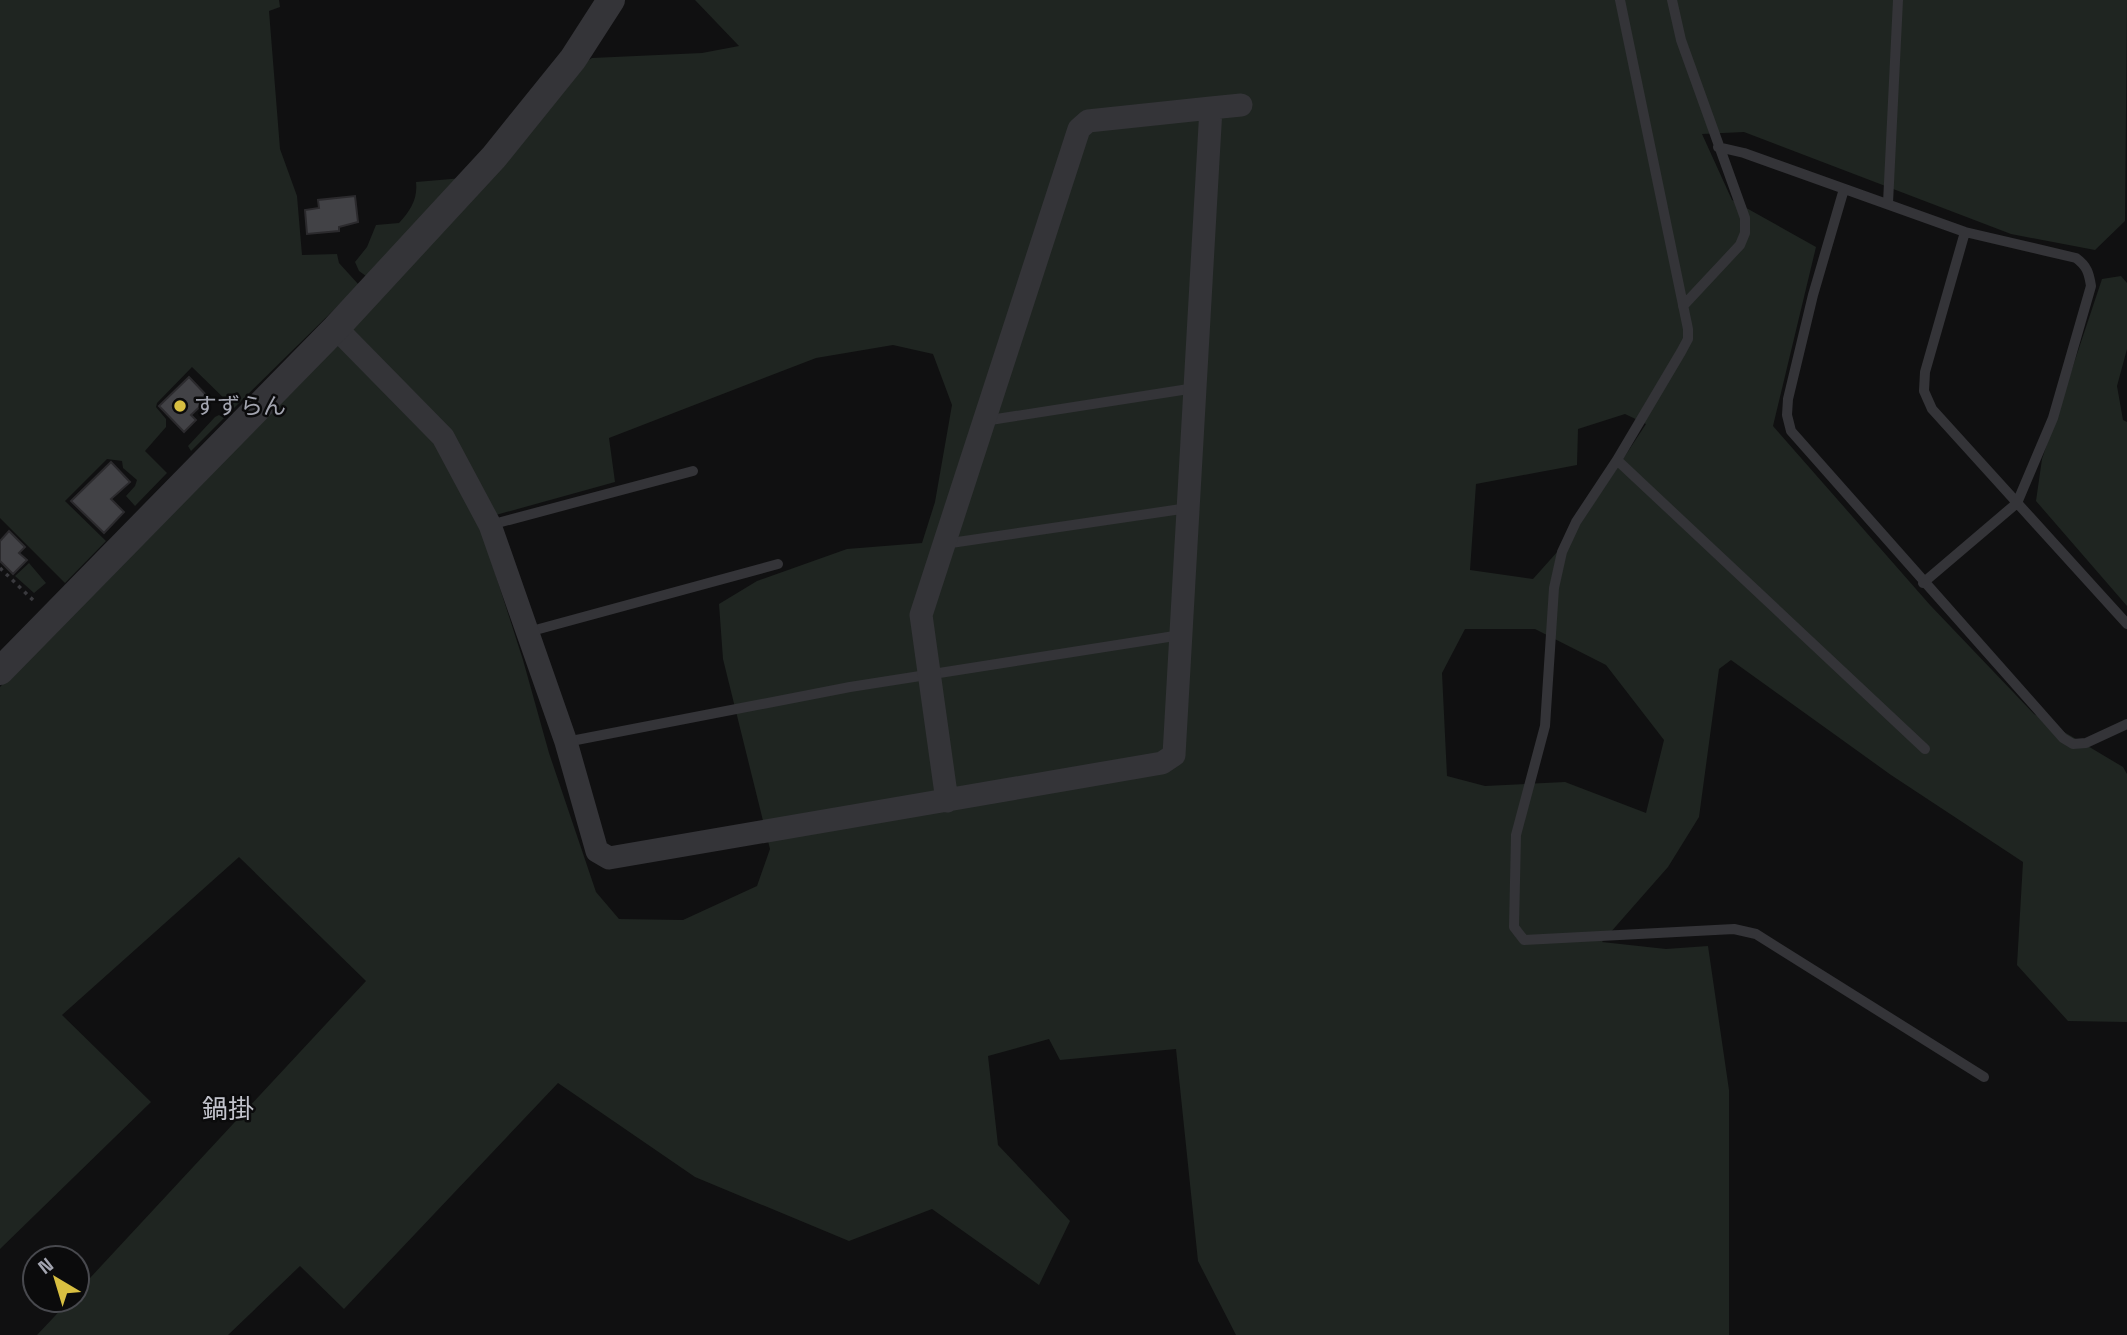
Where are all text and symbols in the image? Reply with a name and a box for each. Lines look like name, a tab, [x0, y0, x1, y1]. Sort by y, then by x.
place label: すずらん	[194, 391, 286, 421]
marker: すずらん	[172, 398, 188, 414]
district label: 鍋掛	[202, 1092, 254, 1126]
north arrow	[21, 1244, 91, 1314]
text: N	[33, 1252, 59, 1280]

